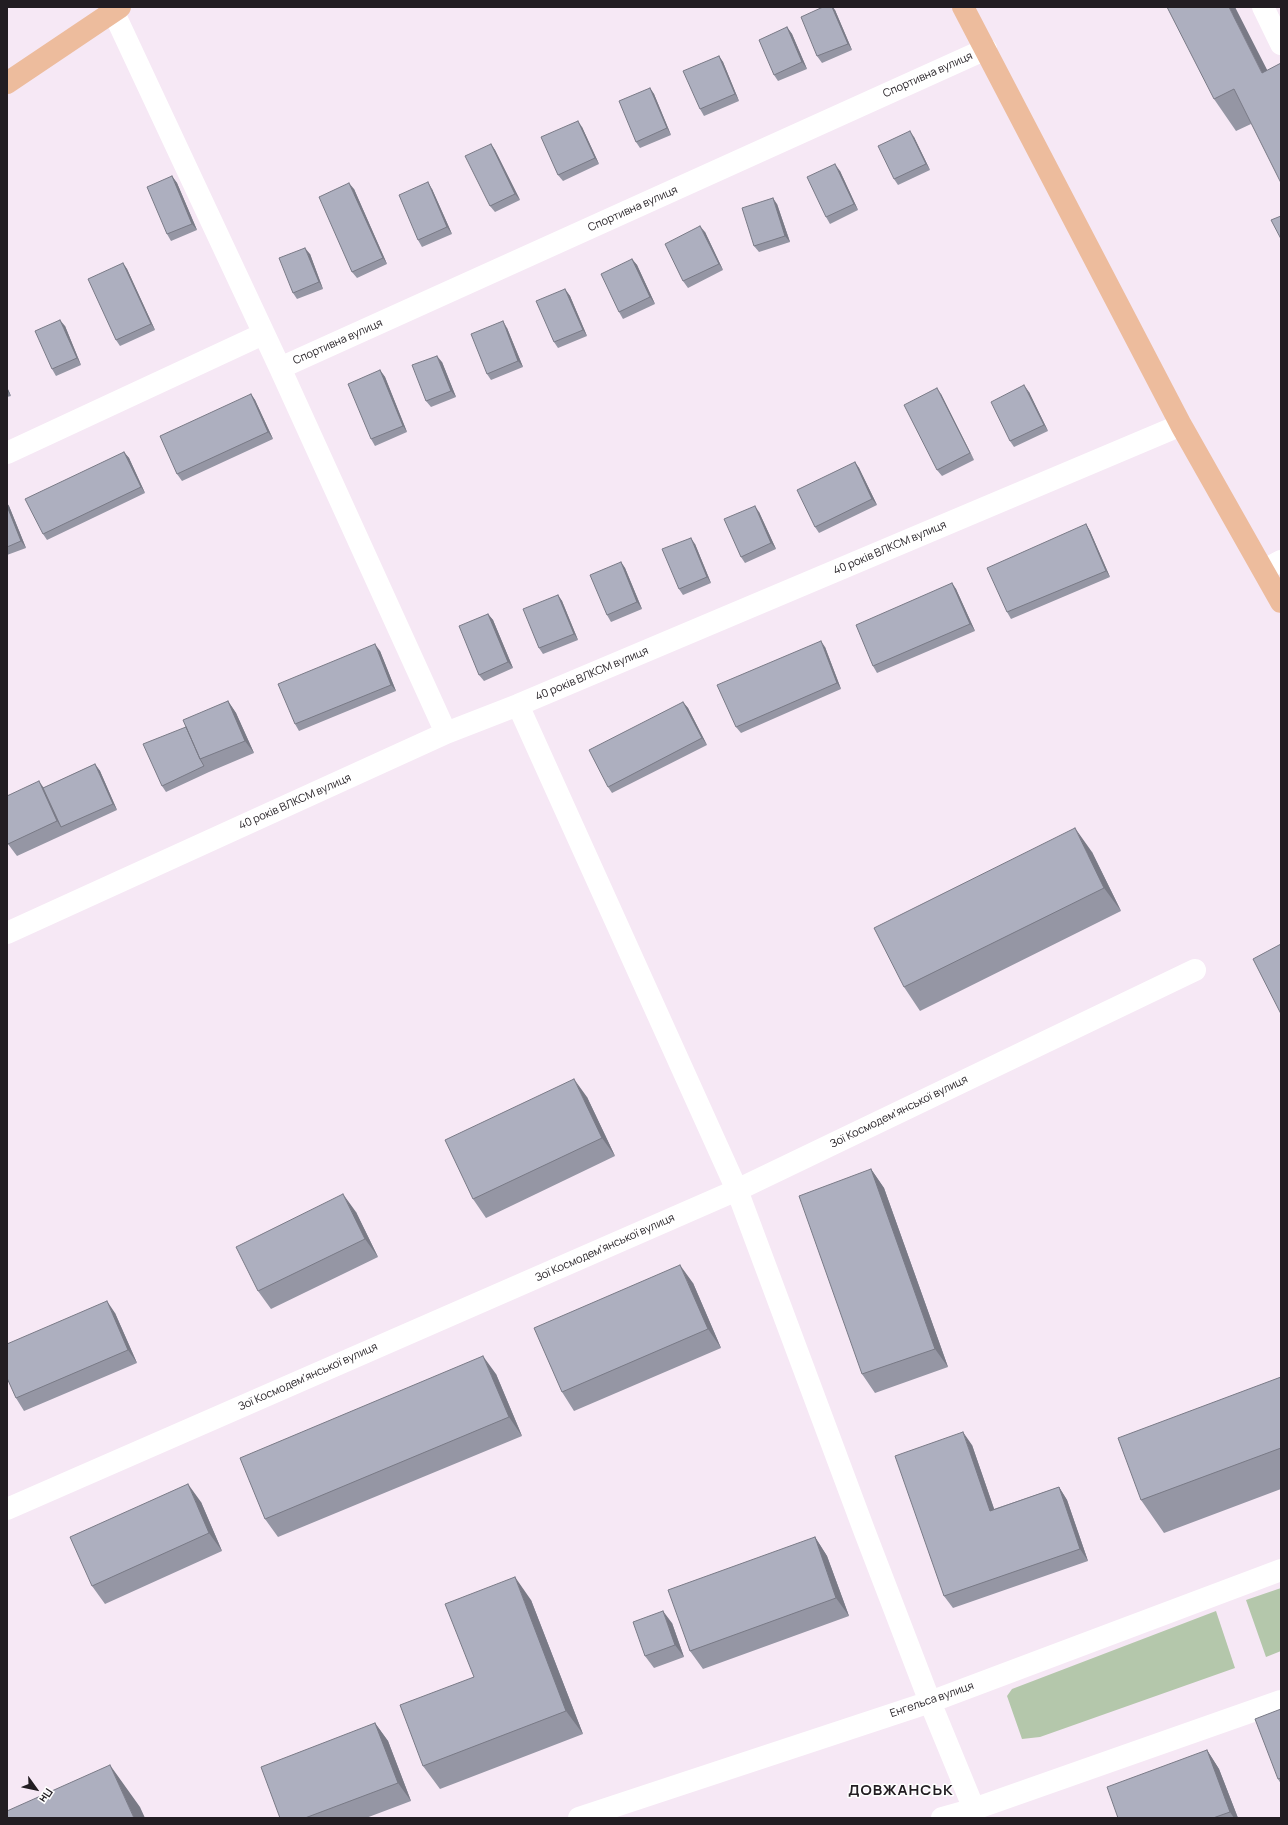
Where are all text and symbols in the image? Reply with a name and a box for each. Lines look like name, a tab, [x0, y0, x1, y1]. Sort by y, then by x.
street label: Спортивна вулиця	[881, 49, 975, 101]
street label: Спортивна вулиця	[586, 183, 680, 235]
street label: Спортивна вулиця	[291, 316, 385, 368]
street label: 40 років ВЛКСМ вулиця	[832, 518, 948, 578]
street label: 40 років ВЛКСМ вулиця	[534, 644, 650, 704]
street label: 40 років ВЛКСМ вулиця	[237, 771, 353, 833]
street label: Зої Космодем’янської вулиця	[828, 1073, 970, 1151]
street label: Зої Космодем’янської вулиця	[533, 1211, 677, 1285]
street label: Зої Космодем’янської вулиця	[236, 1340, 380, 1414]
street label: Енгельса вулиця	[888, 1679, 976, 1721]
north arrow	[16, 1769, 56, 1809]
district label: ДОВЖАНСЬК	[848, 1782, 954, 1800]
text: Пн	[36, 1786, 57, 1806]

